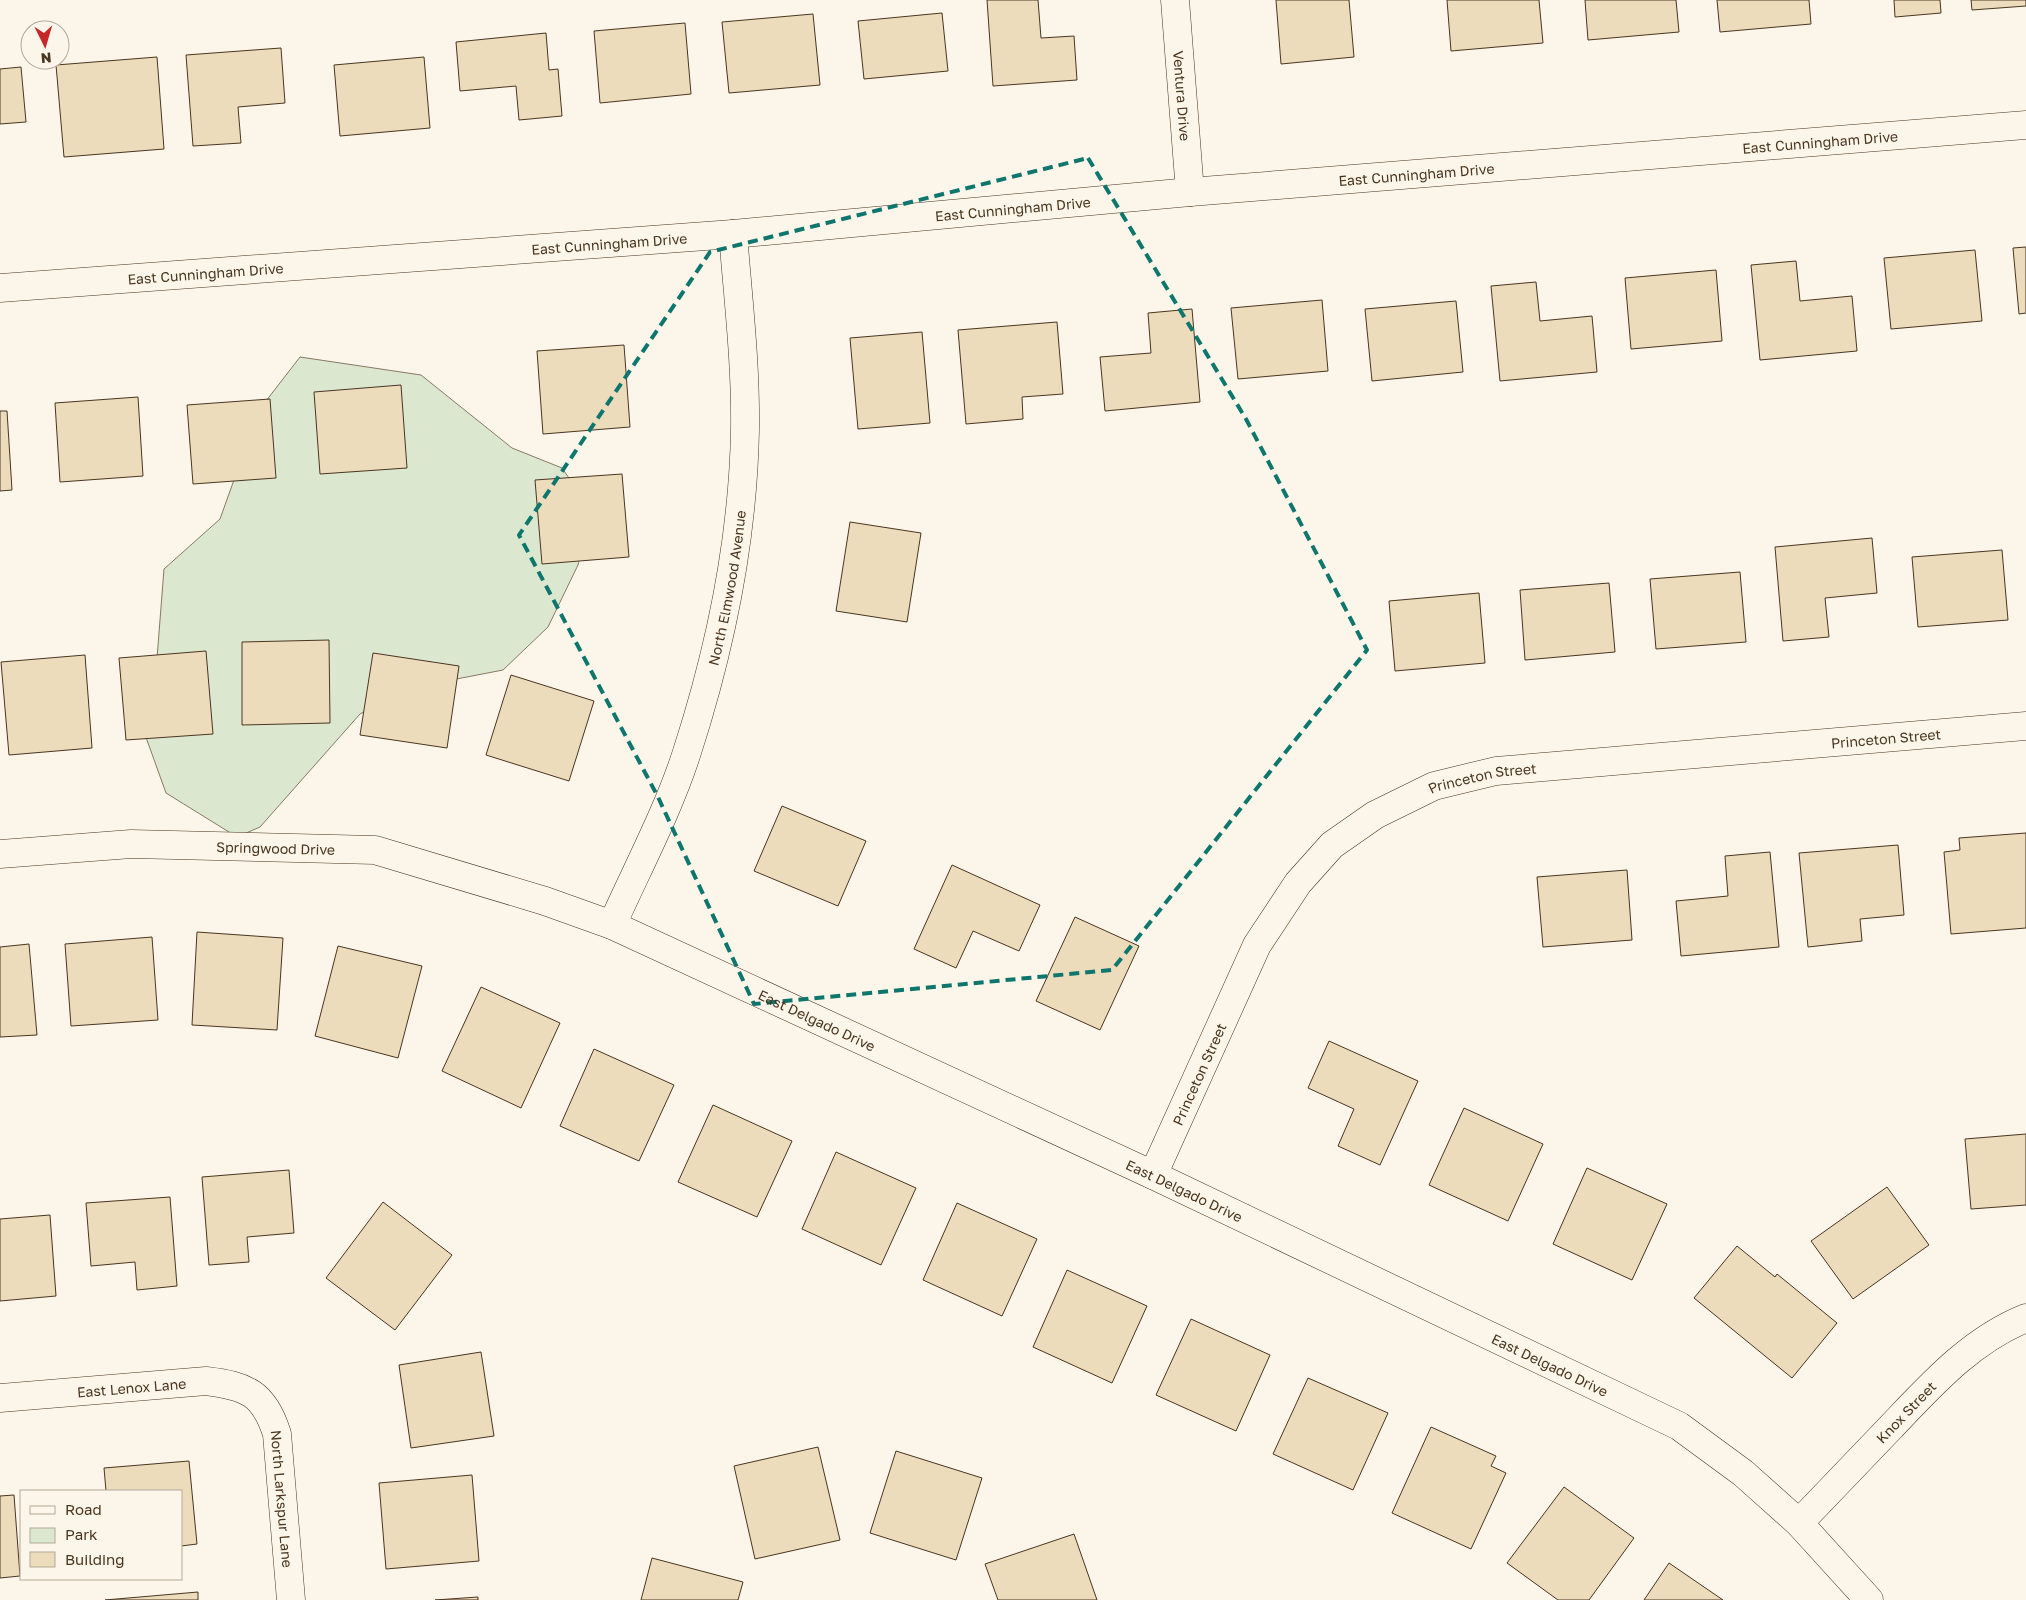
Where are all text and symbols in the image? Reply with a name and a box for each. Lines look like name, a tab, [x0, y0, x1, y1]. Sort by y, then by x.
north arrow	[20, 20, 70, 70]
text: N	[40, 50, 52, 67]
street label: Ventura Drive	[1170, 50, 1194, 142]
street label: East Cunningham Drive	[1741, 127, 1899, 156]
street label: East Cunningham Drive	[1338, 159, 1495, 189]
street label: East Cunningham Drive	[934, 193, 1091, 224]
street label: East Cunningham Drive	[531, 229, 688, 257]
street label: East Cunningham Drive	[127, 259, 284, 287]
street label: North Elmwood Avenue	[704, 509, 748, 667]
street label: Princeton Street	[1830, 725, 1942, 751]
street label: Princeton Street	[1425, 759, 1537, 796]
street label: Springwood Drive	[216, 838, 335, 858]
street label: East Delgado Drive	[756, 985, 878, 1054]
street label: Princeton Street	[1168, 1020, 1229, 1128]
street label: East Delgado Drive	[1124, 1155, 1245, 1225]
street label: East Delgado Drive	[1489, 1329, 1611, 1399]
street label: East Lenox Lane	[76, 1374, 187, 1400]
street label: Knox Street	[1872, 1377, 1939, 1446]
street label: North Larkspur Lane	[268, 1429, 297, 1568]
legend	[20, 1490, 182, 1580]
text: Road	[65, 1500, 102, 1518]
text: Park	[65, 1525, 98, 1543]
text: Building	[65, 1550, 125, 1568]

